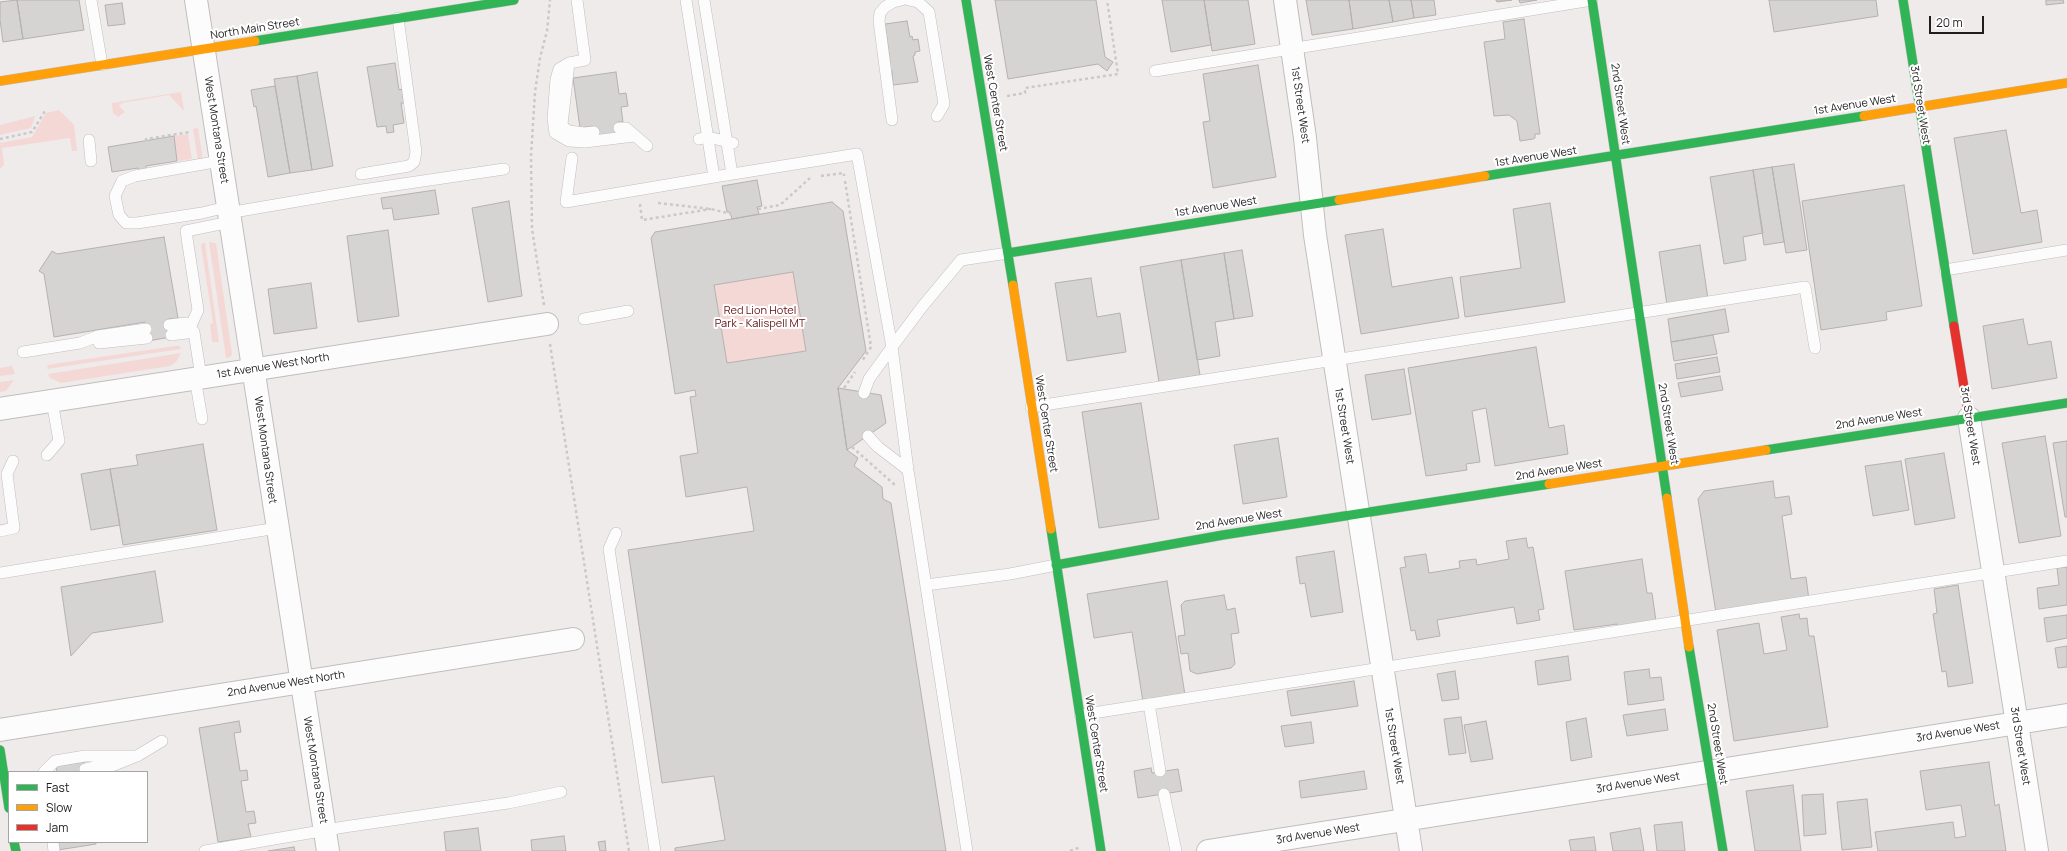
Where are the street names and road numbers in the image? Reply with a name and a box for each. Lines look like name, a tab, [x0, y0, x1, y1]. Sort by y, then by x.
street label: North Main Street	[209, 15, 301, 43]
street label: West Center Street	[980, 54, 1010, 152]
street label: 2nd Street West	[1608, 62, 1632, 146]
street label: 3rd Street West	[1907, 65, 1933, 145]
street label: 1st Street West	[1288, 66, 1312, 144]
street label: West Montana Street	[201, 75, 231, 185]
street label: 1st Avenue West	[1813, 92, 1897, 118]
street label: 1st Avenue West	[1494, 144, 1578, 170]
street label: 1st Avenue West	[1174, 194, 1258, 220]
street label: 1st Avenue West North	[216, 351, 330, 381]
street label: West Center Street	[1032, 374, 1060, 474]
street label: 2nd Street West	[1655, 382, 1681, 466]
street label: 3rd Street West	[1957, 386, 1983, 466]
street label: 1st Street West	[1331, 387, 1357, 465]
street label: West Montana Street	[251, 395, 279, 505]
street label: 2nd Avenue West	[1835, 406, 1923, 432]
street label: 2nd Avenue West	[1515, 457, 1603, 483]
street label: 2nd Avenue West	[1195, 507, 1283, 533]
street label: 2nd Avenue West North	[226, 668, 346, 700]
street label: West Center Street	[1082, 694, 1110, 794]
street label: 2nd Street West	[1704, 702, 1730, 786]
street label: 3rd Street West	[2007, 706, 2033, 786]
street label: 1st Street West	[1381, 707, 1407, 785]
street label: West Montana Street	[300, 715, 330, 825]
street label: 3rd Avenue West	[1915, 719, 2001, 745]
street label: 3rd Avenue West	[1595, 770, 1681, 796]
street label: 3rd Avenue West	[1275, 821, 1361, 847]

